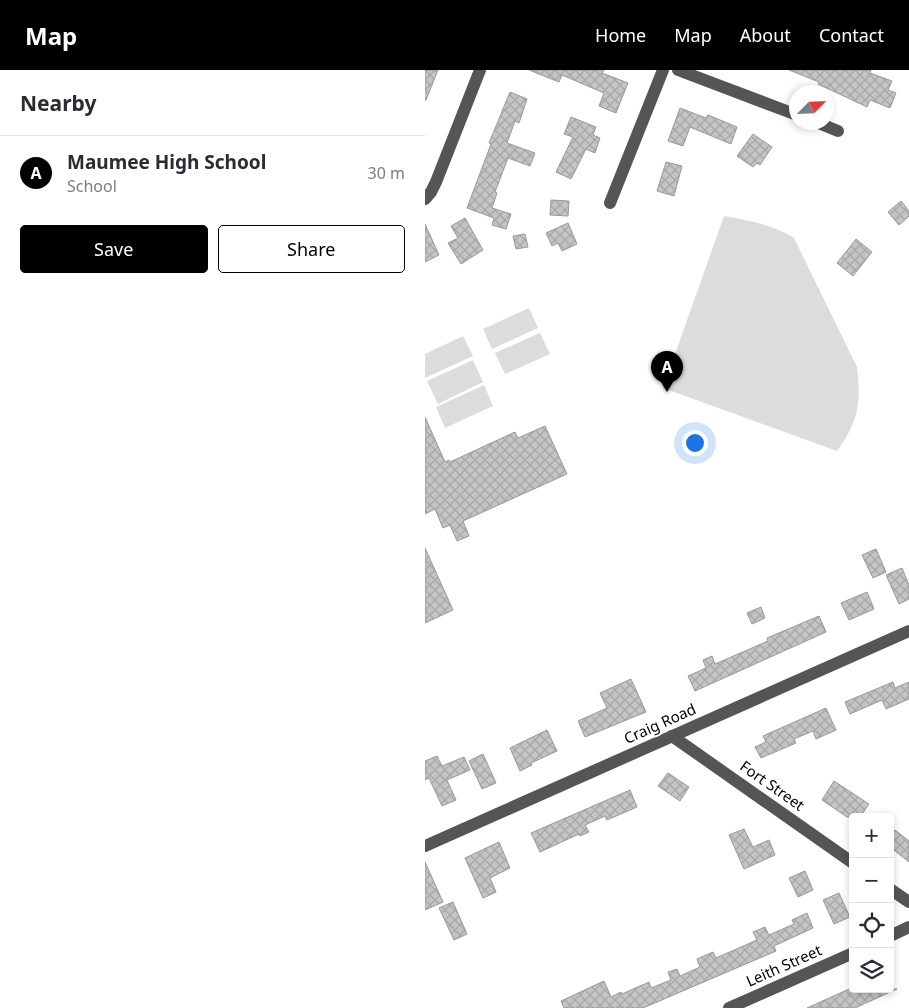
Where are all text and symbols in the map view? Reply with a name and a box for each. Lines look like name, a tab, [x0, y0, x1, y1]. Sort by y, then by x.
text: Map	[25, 19, 77, 52]
text: Home	[595, 23, 646, 47]
text: Map	[674, 23, 712, 47]
text: About	[740, 23, 791, 47]
text: Contact	[819, 23, 884, 47]
north arrow	[789, 85, 834, 130]
text: Nearby	[20, 89, 96, 117]
text: Maumee High School	[67, 149, 266, 175]
text: A	[30, 162, 42, 184]
text: 30 m	[368, 162, 405, 184]
text: School	[67, 175, 117, 197]
button: Save	[20, 225, 208, 273]
button: Share	[218, 225, 405, 273]
pin: A	[651, 351, 683, 392]
your location	[682, 430, 708, 456]
street label: Craig Road	[620, 698, 699, 748]
street label: Fort Street	[736, 756, 809, 815]
map controls	[849, 813, 894, 993]
button: +	[849, 813, 894, 858]
button: −	[849, 858, 894, 903]
button: locate	[849, 903, 894, 948]
street label: Leith Street	[743, 939, 825, 991]
button: layers	[849, 948, 894, 993]

